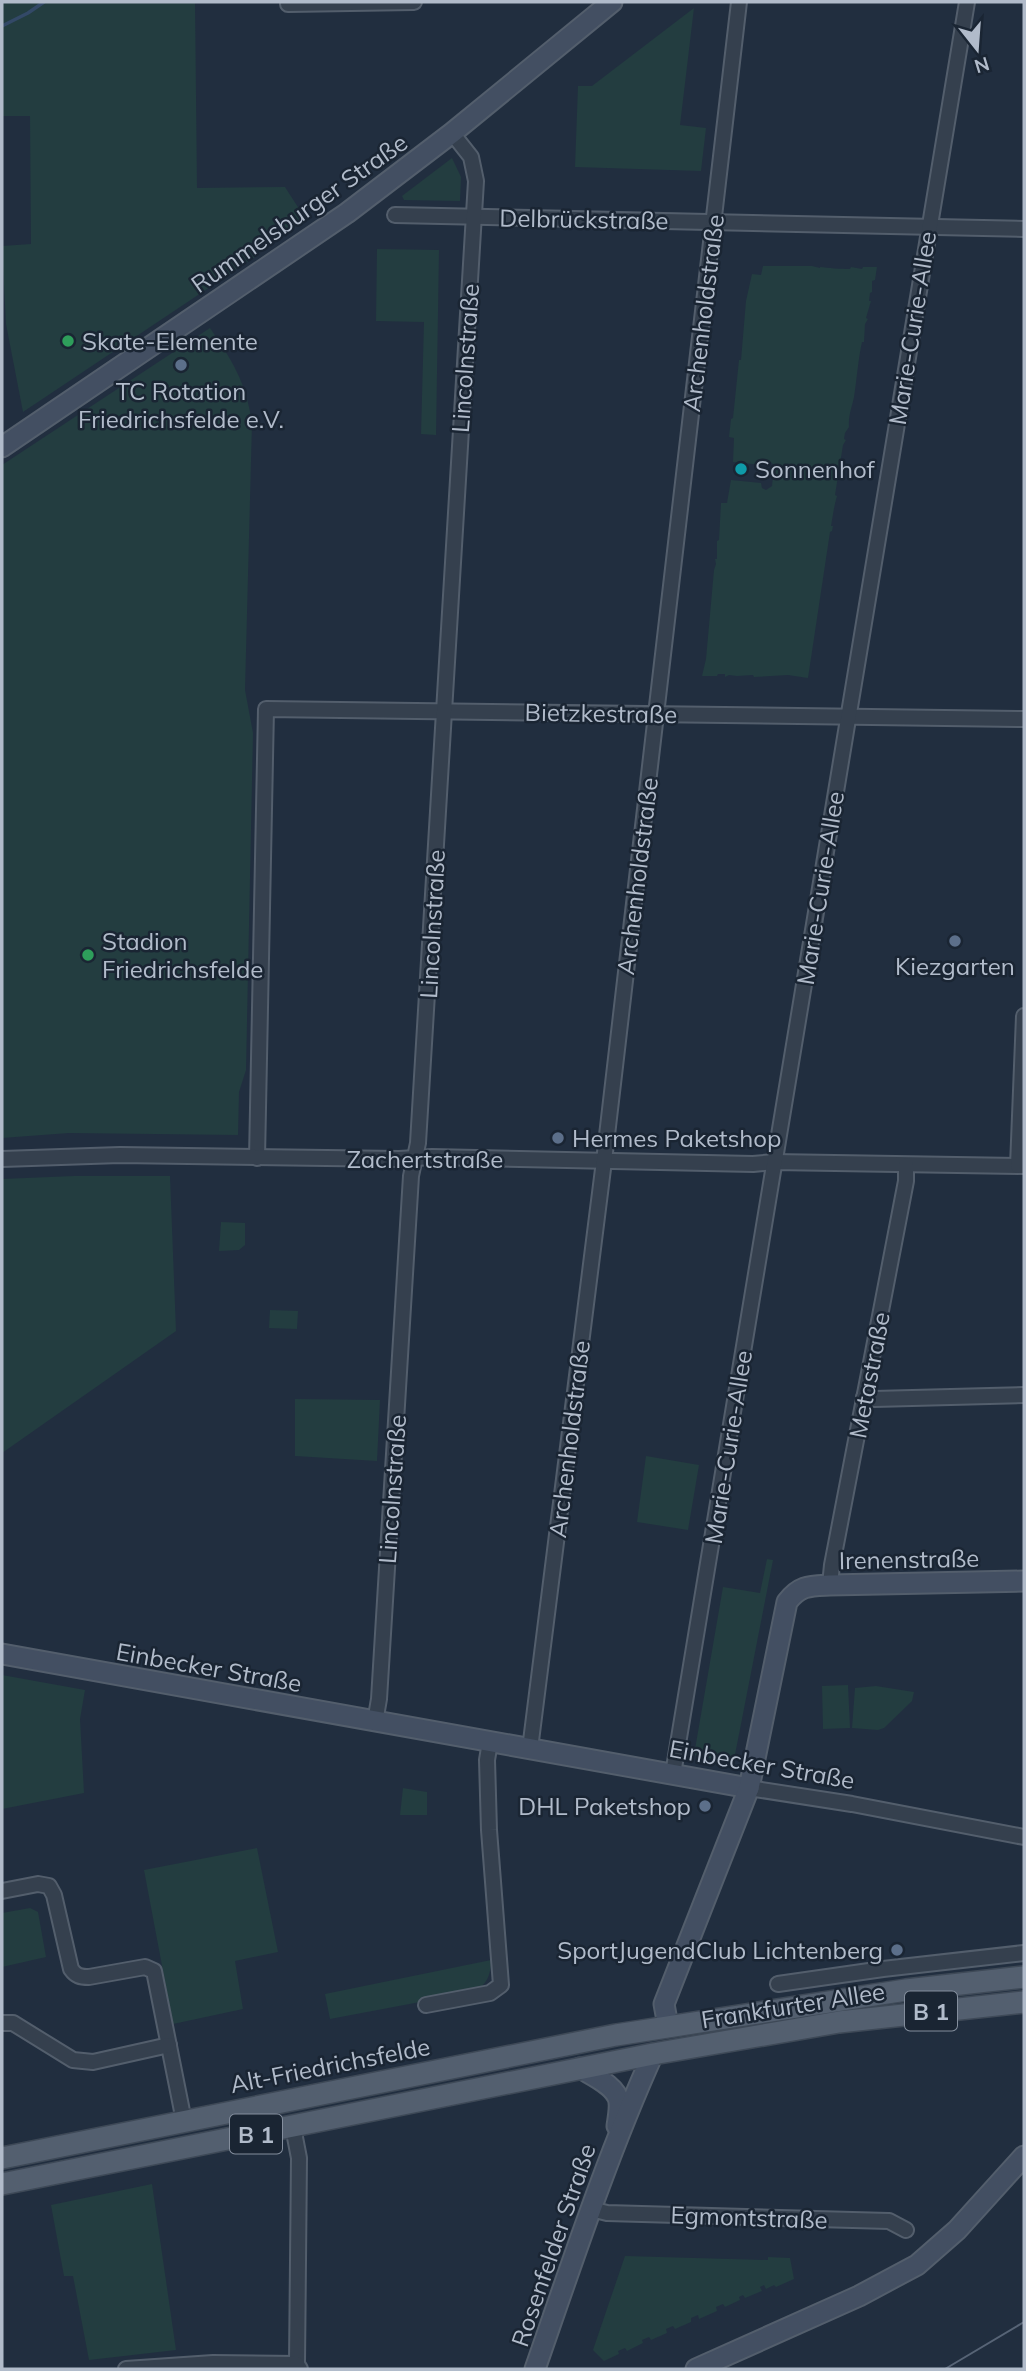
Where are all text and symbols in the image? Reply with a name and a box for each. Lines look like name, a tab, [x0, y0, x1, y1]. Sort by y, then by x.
north arrow	[942, 14, 1012, 84]
text: N	[972, 52, 992, 79]
street label: Rummelsburger Straße	[185, 127, 413, 299]
street label: Delbrückstraße	[499, 203, 669, 235]
street label: Archenholdstraße	[676, 213, 730, 413]
street label: Marie-Curie-Allee	[882, 229, 942, 427]
street label: Lincolnstraße	[445, 282, 485, 434]
place label: Skate-Elemente	[82, 326, 258, 356]
marker: Skate-Elemente	[60, 333, 76, 349]
marker: TC Rotation Friedrichsfelde e.V.	[173, 357, 189, 373]
place label: TC Rotation Friedrichsfelde e.V.	[78, 376, 284, 434]
place label: Sonnenhof	[755, 454, 876, 484]
marker: Sonnenhof	[733, 461, 749, 477]
street label: Bietzkestraße	[524, 697, 678, 729]
street label: Archenholdstraße	[610, 776, 664, 976]
street label: Marie-Curie-Allee	[790, 789, 850, 987]
street label: Lincolnstraße	[413, 849, 451, 999]
place label: Stadion Friedrichsfelde	[102, 926, 263, 984]
marker: Kiezgarten	[947, 933, 963, 949]
marker: Stadion Friedrichsfelde	[80, 947, 96, 963]
place label: Kiezgarten	[895, 951, 1015, 981]
place label: Hermes Paketshop	[572, 1123, 781, 1153]
marker: Hermes Paketshop	[550, 1130, 566, 1146]
street label: Zachertstraße	[347, 1144, 503, 1174]
street label: Metastraße	[842, 1309, 896, 1441]
street label: Archenholdstraße	[542, 1339, 596, 1539]
street label: Marie-Curie-Allee	[698, 1348, 758, 1546]
street label: Lincolnstraße	[372, 1413, 412, 1565]
street label: Irenenstraße	[839, 1543, 979, 1575]
street label: Einbecker Straße	[114, 1636, 304, 1698]
street label: Einbecker Straße	[667, 1733, 857, 1795]
place label: DHL Paketshop	[518, 1791, 691, 1821]
marker: DHL Paketshop	[697, 1798, 713, 1814]
place label: SportJugendClub Lichtenberg	[557, 1935, 883, 1965]
marker: SportJugendClub Lichtenberg	[889, 1942, 905, 1958]
street label: Frankfurter Allee	[699, 1976, 887, 2034]
road number: B 1	[905, 1992, 957, 2030]
street label: Alt-Friedrichsfelde	[227, 2031, 433, 2099]
road number: B 1	[230, 2114, 282, 2154]
street label: Rosenfelder Straße	[504, 2140, 602, 2350]
street label: Egmontstraße	[670, 2199, 828, 2235]

